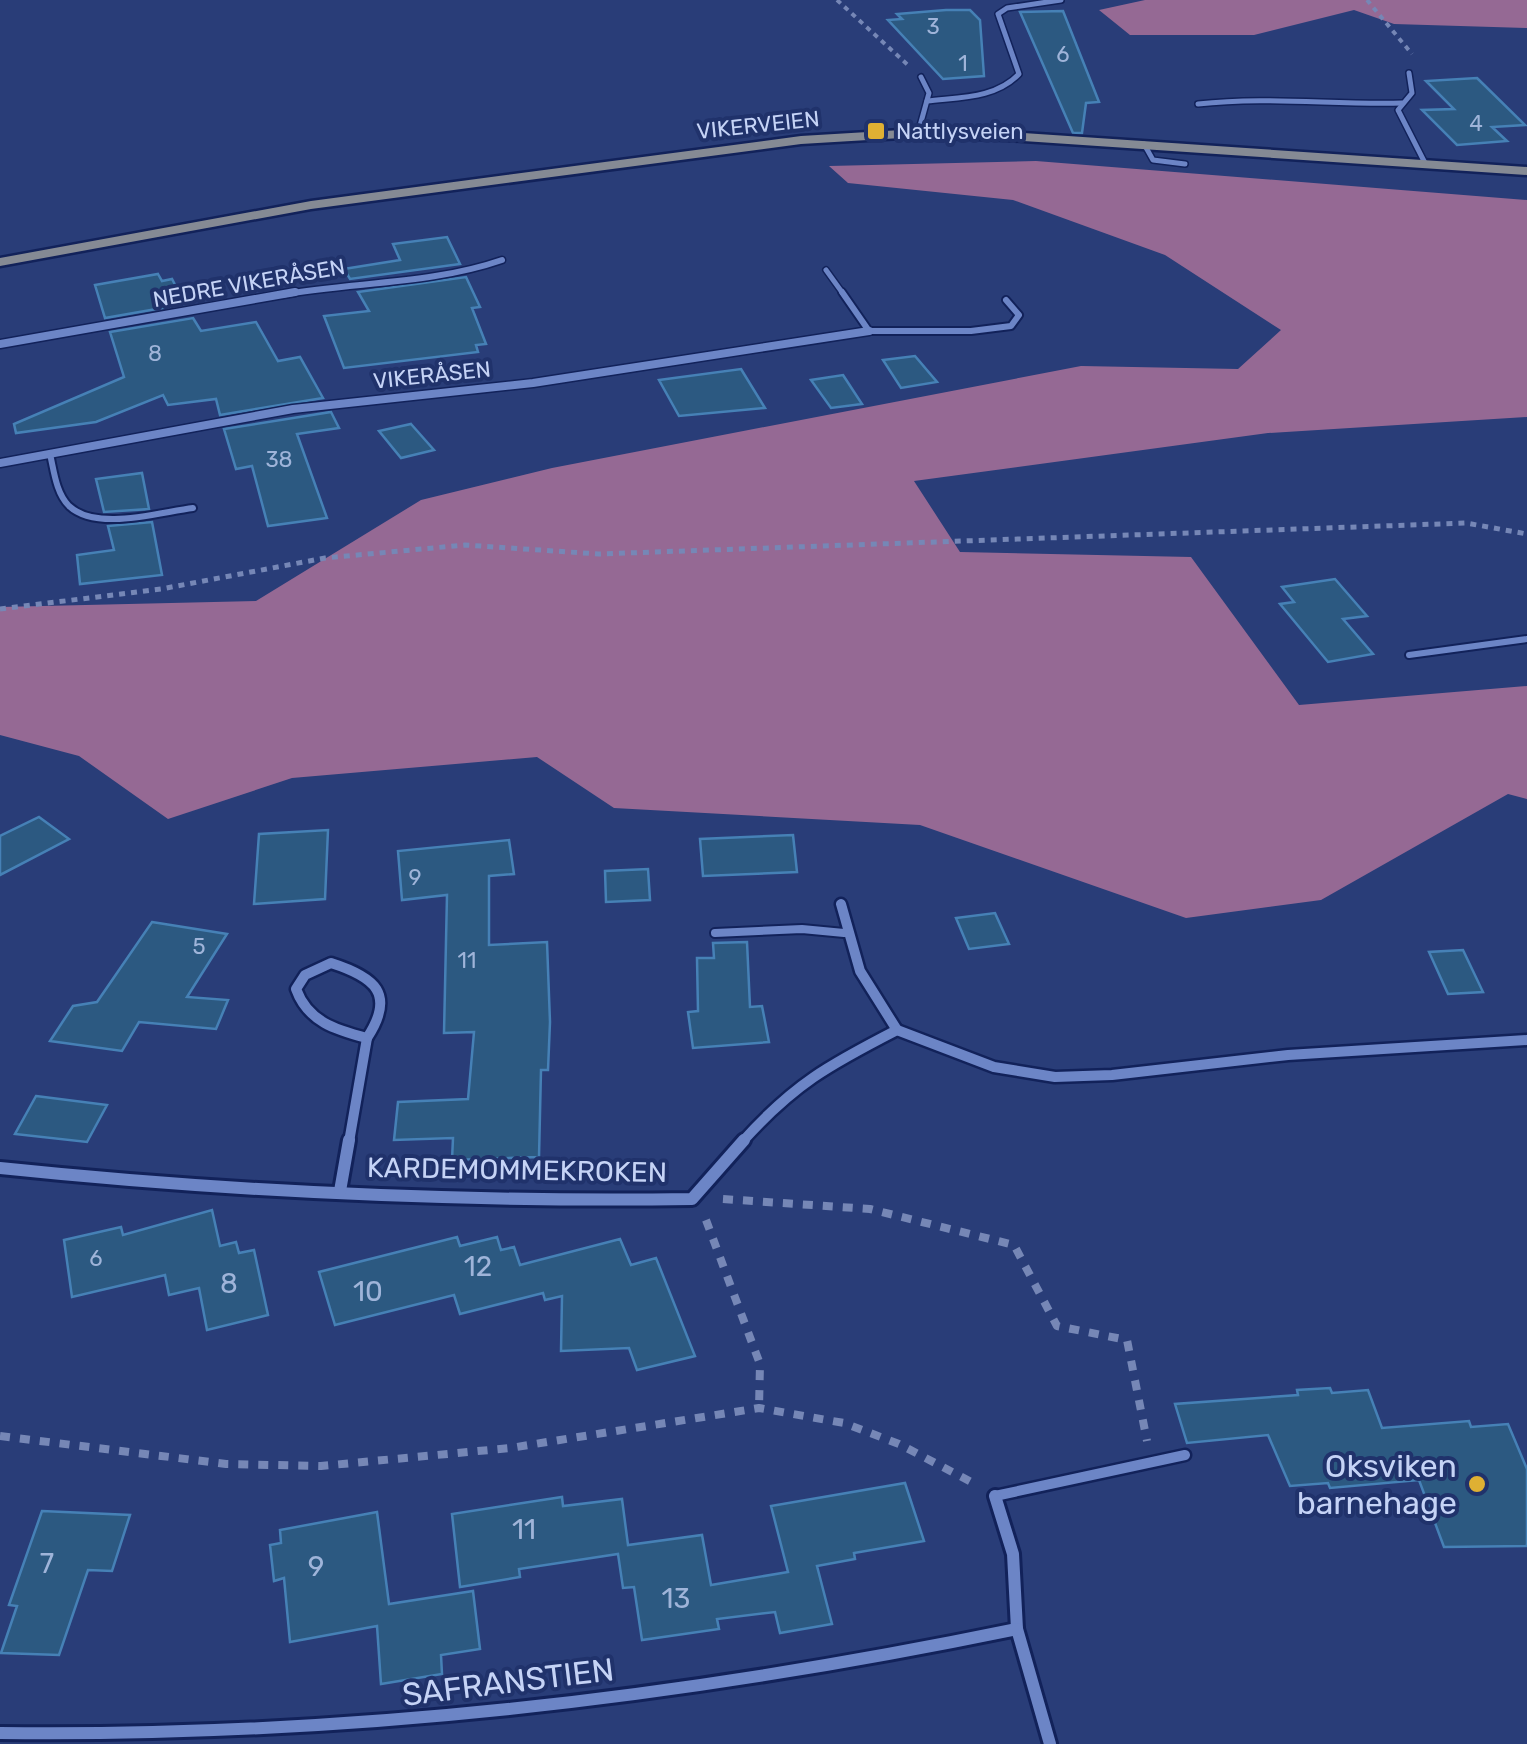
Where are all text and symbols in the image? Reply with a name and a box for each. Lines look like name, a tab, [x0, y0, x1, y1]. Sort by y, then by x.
house number: 3	[926, 13, 940, 40]
house number: 6	[1056, 41, 1070, 68]
house number: 1	[958, 50, 968, 77]
street label: VIKERVEIEN	[695, 105, 821, 145]
house number: 4	[1469, 110, 1483, 137]
place label: Nattlysveien	[896, 118, 1024, 145]
marker: Nattlysveien	[865, 120, 887, 142]
street label: NEDRE VIKERÅSEN	[151, 253, 347, 313]
house number: 8	[148, 340, 162, 367]
street label: VIKERÅSEN	[372, 355, 492, 395]
house number: 38	[265, 446, 293, 473]
house number: 9	[408, 864, 422, 891]
house number: 5	[192, 933, 206, 960]
house number: 11	[458, 947, 476, 974]
street label: KARDEMOMMEKROKEN	[367, 1151, 667, 1189]
house number: 6	[89, 1245, 103, 1272]
house number: 12	[464, 1250, 492, 1283]
house number: 8	[220, 1267, 238, 1300]
house number: 10	[353, 1275, 383, 1308]
place label: Oksviken barnehage	[1297, 1447, 1457, 1522]
marker: Oksviken barnehage	[1466, 1473, 1488, 1495]
house number: 11	[512, 1513, 536, 1546]
house number: 7	[40, 1547, 54, 1580]
house number: 9	[308, 1550, 324, 1583]
house number: 13	[662, 1582, 690, 1615]
street label: SAFRANSTIEN	[400, 1650, 616, 1714]

